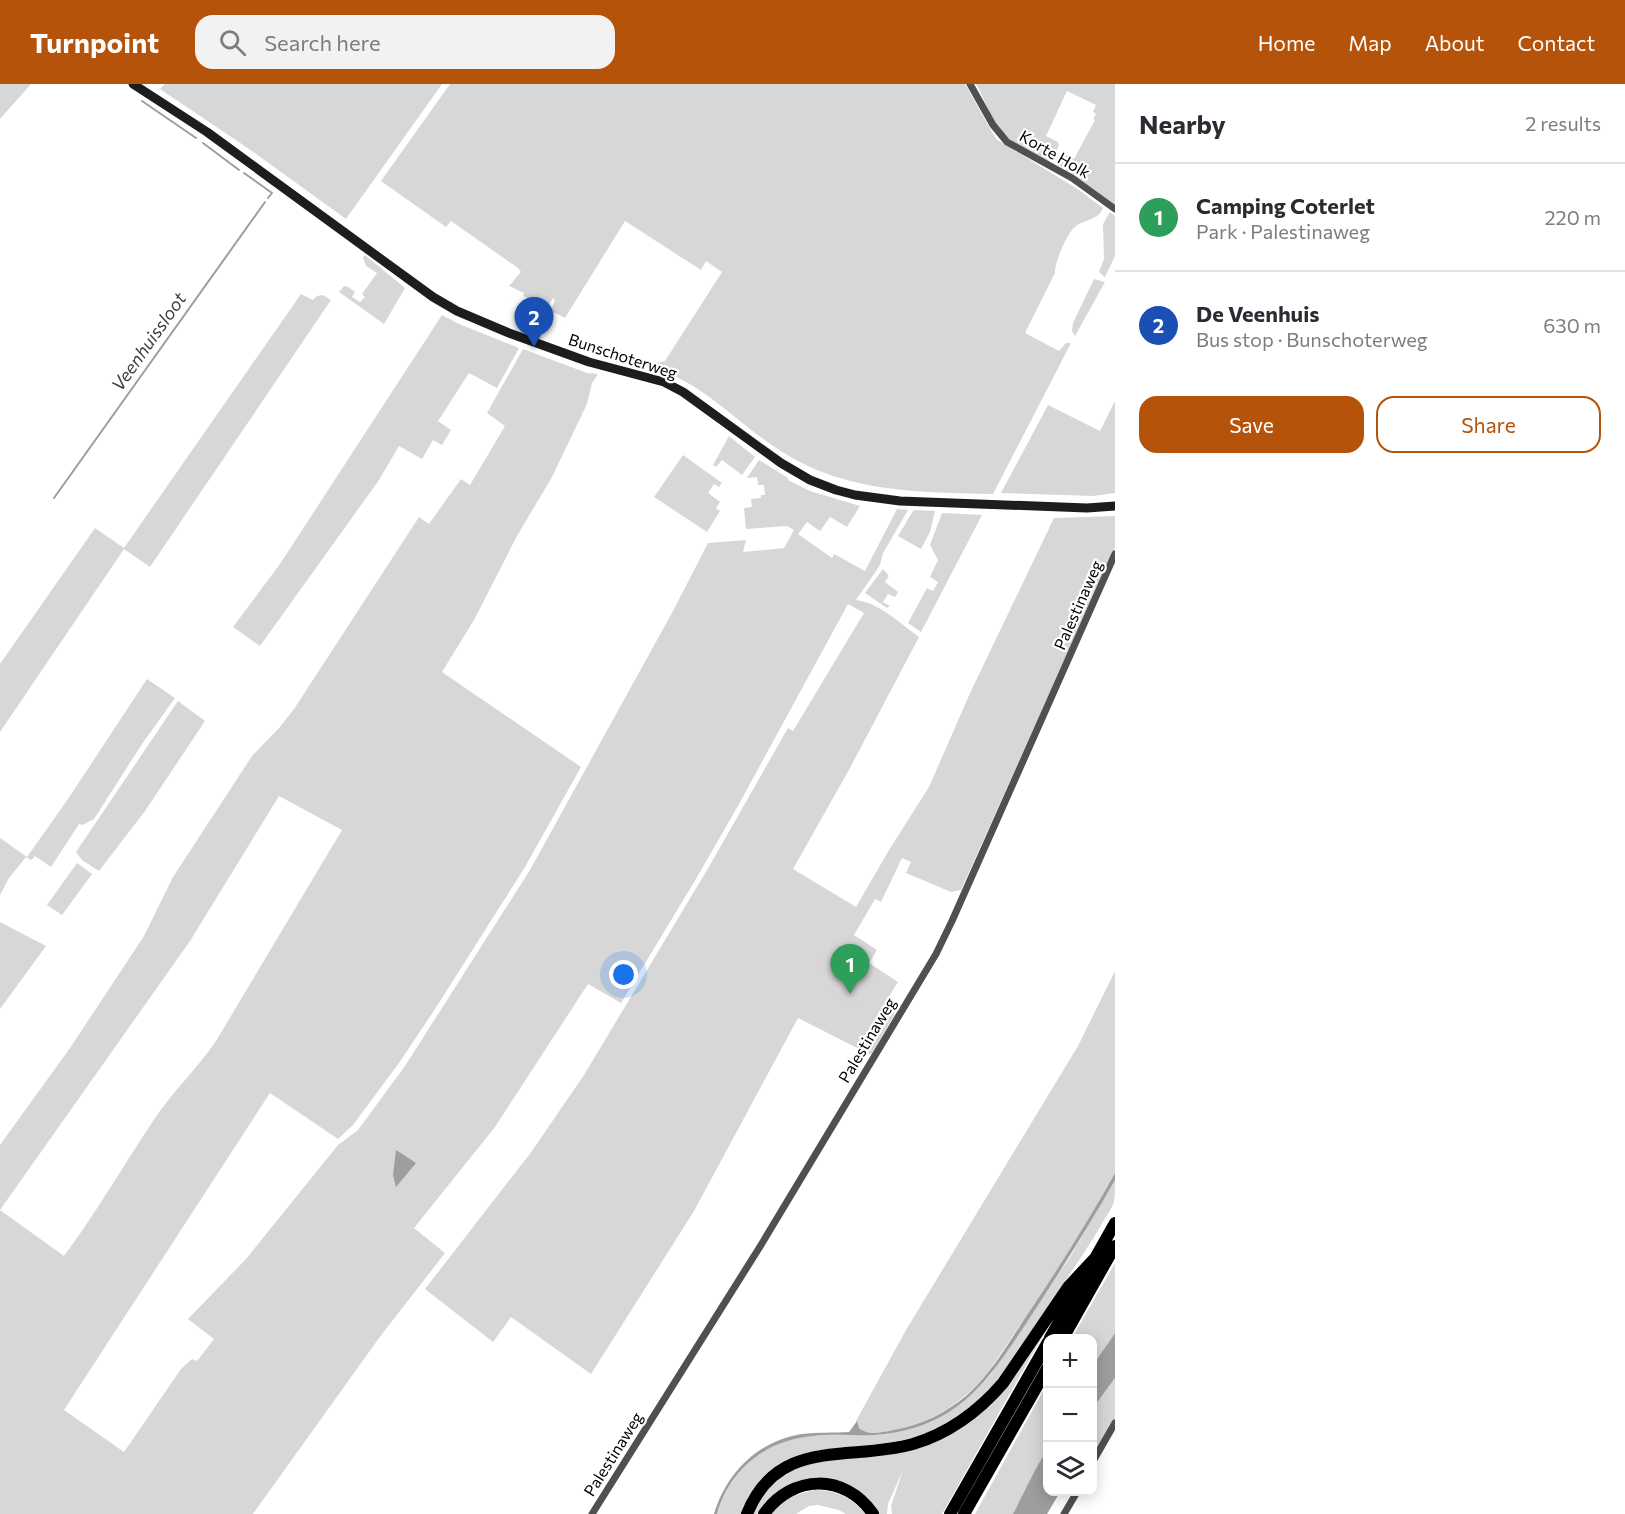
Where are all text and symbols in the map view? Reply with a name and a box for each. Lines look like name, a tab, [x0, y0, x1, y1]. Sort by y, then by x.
search box	[195, 15, 615, 69]
text: Turnpoint	[30, 25, 159, 59]
icon: search	[216, 26, 249, 59]
text: Search here	[264, 29, 381, 56]
text: Home	[1258, 30, 1315, 55]
text: Map	[1348, 30, 1392, 55]
text: About	[1425, 30, 1484, 55]
text: Contact	[1517, 30, 1595, 55]
text: Nearby	[1139, 108, 1226, 139]
text: 2 results	[1525, 111, 1601, 135]
street label: Korte Holk	[1017, 126, 1094, 182]
text: Camping Coterlet	[1196, 192, 1375, 219]
text: 1	[1154, 205, 1163, 229]
text: 220 m	[1545, 205, 1601, 229]
text: Park · Palestinaweg	[1196, 219, 1370, 243]
water label: Veenhuissloot	[106, 287, 191, 395]
pin: 2	[514, 298, 554, 347]
text: De Veenhuis	[1196, 300, 1320, 327]
text: 2	[1153, 313, 1164, 337]
text: 630 m	[1543, 313, 1601, 337]
text: Bus stop · Bunschoterweg	[1196, 327, 1428, 351]
street label: Bunschoterweg	[566, 329, 680, 382]
button: Save	[1139, 396, 1364, 453]
button: Share	[1376, 396, 1601, 453]
street label: Palestinaweg	[1049, 557, 1106, 652]
pin: 1	[830, 944, 870, 994]
your location	[609, 960, 638, 989]
street label: Palestinaweg	[834, 994, 900, 1086]
map controls	[1043, 1334, 1097, 1496]
button: +	[1043, 1334, 1097, 1388]
button: −	[1043, 1388, 1097, 1442]
street label: Palestinaweg	[579, 1408, 646, 1499]
button: layers	[1043, 1442, 1097, 1496]

